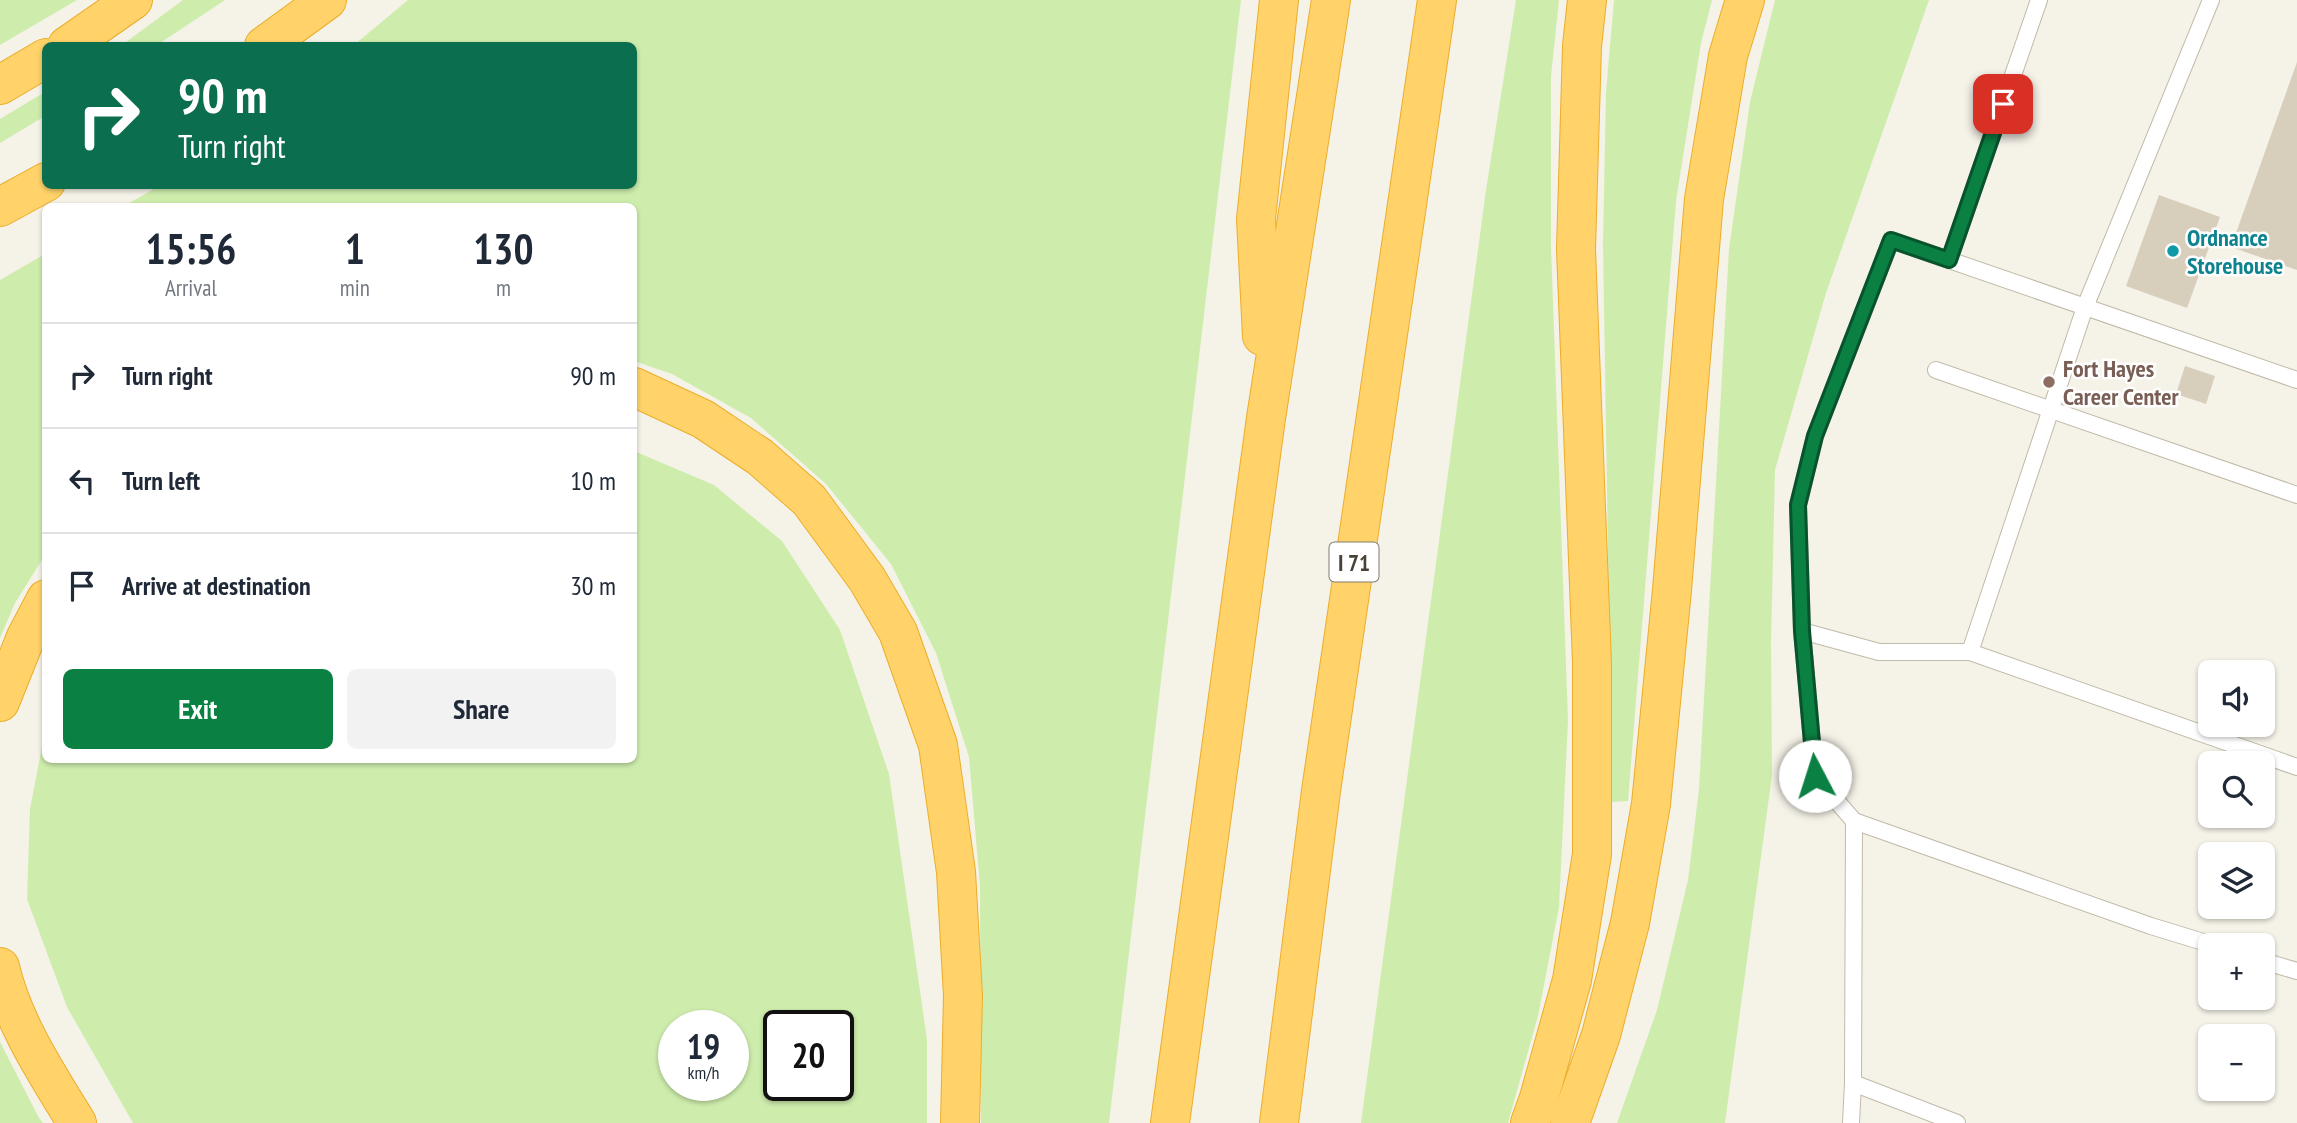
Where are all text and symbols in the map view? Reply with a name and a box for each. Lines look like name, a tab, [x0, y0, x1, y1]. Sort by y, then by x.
text: 90 m	[178, 63, 267, 127]
icon: right	[63, 70, 154, 161]
pin	[1973, 74, 2033, 134]
icon: arrive	[1984, 85, 2022, 123]
text: Turn right	[178, 125, 286, 167]
text: 15:56	[145, 221, 236, 276]
text: 1	[345, 221, 365, 276]
text: 130	[473, 221, 534, 276]
place label: Ordnance Storehouse	[2187, 222, 2283, 281]
marker: Ordnance Storehouse	[2165, 243, 2181, 259]
text: Arrival	[165, 273, 217, 302]
text: min	[340, 273, 370, 302]
text: m	[496, 273, 511, 302]
place label: Fort Hayes Career Center	[2063, 353, 2180, 412]
icon: right	[63, 357, 101, 395]
text: Turn right	[122, 359, 213, 392]
text: 90 m	[570, 359, 616, 392]
marker: Fort Hayes Career Center	[2041, 374, 2057, 390]
icon: left	[63, 462, 101, 500]
text: Turn left	[122, 464, 200, 497]
text: 10 m	[570, 464, 616, 497]
road number: I 71	[1330, 542, 1378, 582]
icon: arrive	[63, 567, 101, 605]
text: Arrive at destination	[122, 569, 311, 602]
text: 30 m	[570, 569, 616, 602]
map controls	[2198, 660, 2275, 1101]
button: sound	[2198, 660, 2275, 737]
button: Exit	[63, 669, 333, 749]
button: Share	[347, 669, 616, 749]
position arrow	[1778, 739, 1852, 813]
button: search	[2198, 751, 2275, 828]
button: layers	[2198, 842, 2275, 919]
button: +	[2198, 933, 2275, 1010]
speed limit sign: 20	[763, 1010, 854, 1101]
text: 19	[687, 1023, 720, 1069]
button: −	[2198, 1024, 2275, 1101]
text: km/h	[688, 1061, 719, 1084]

